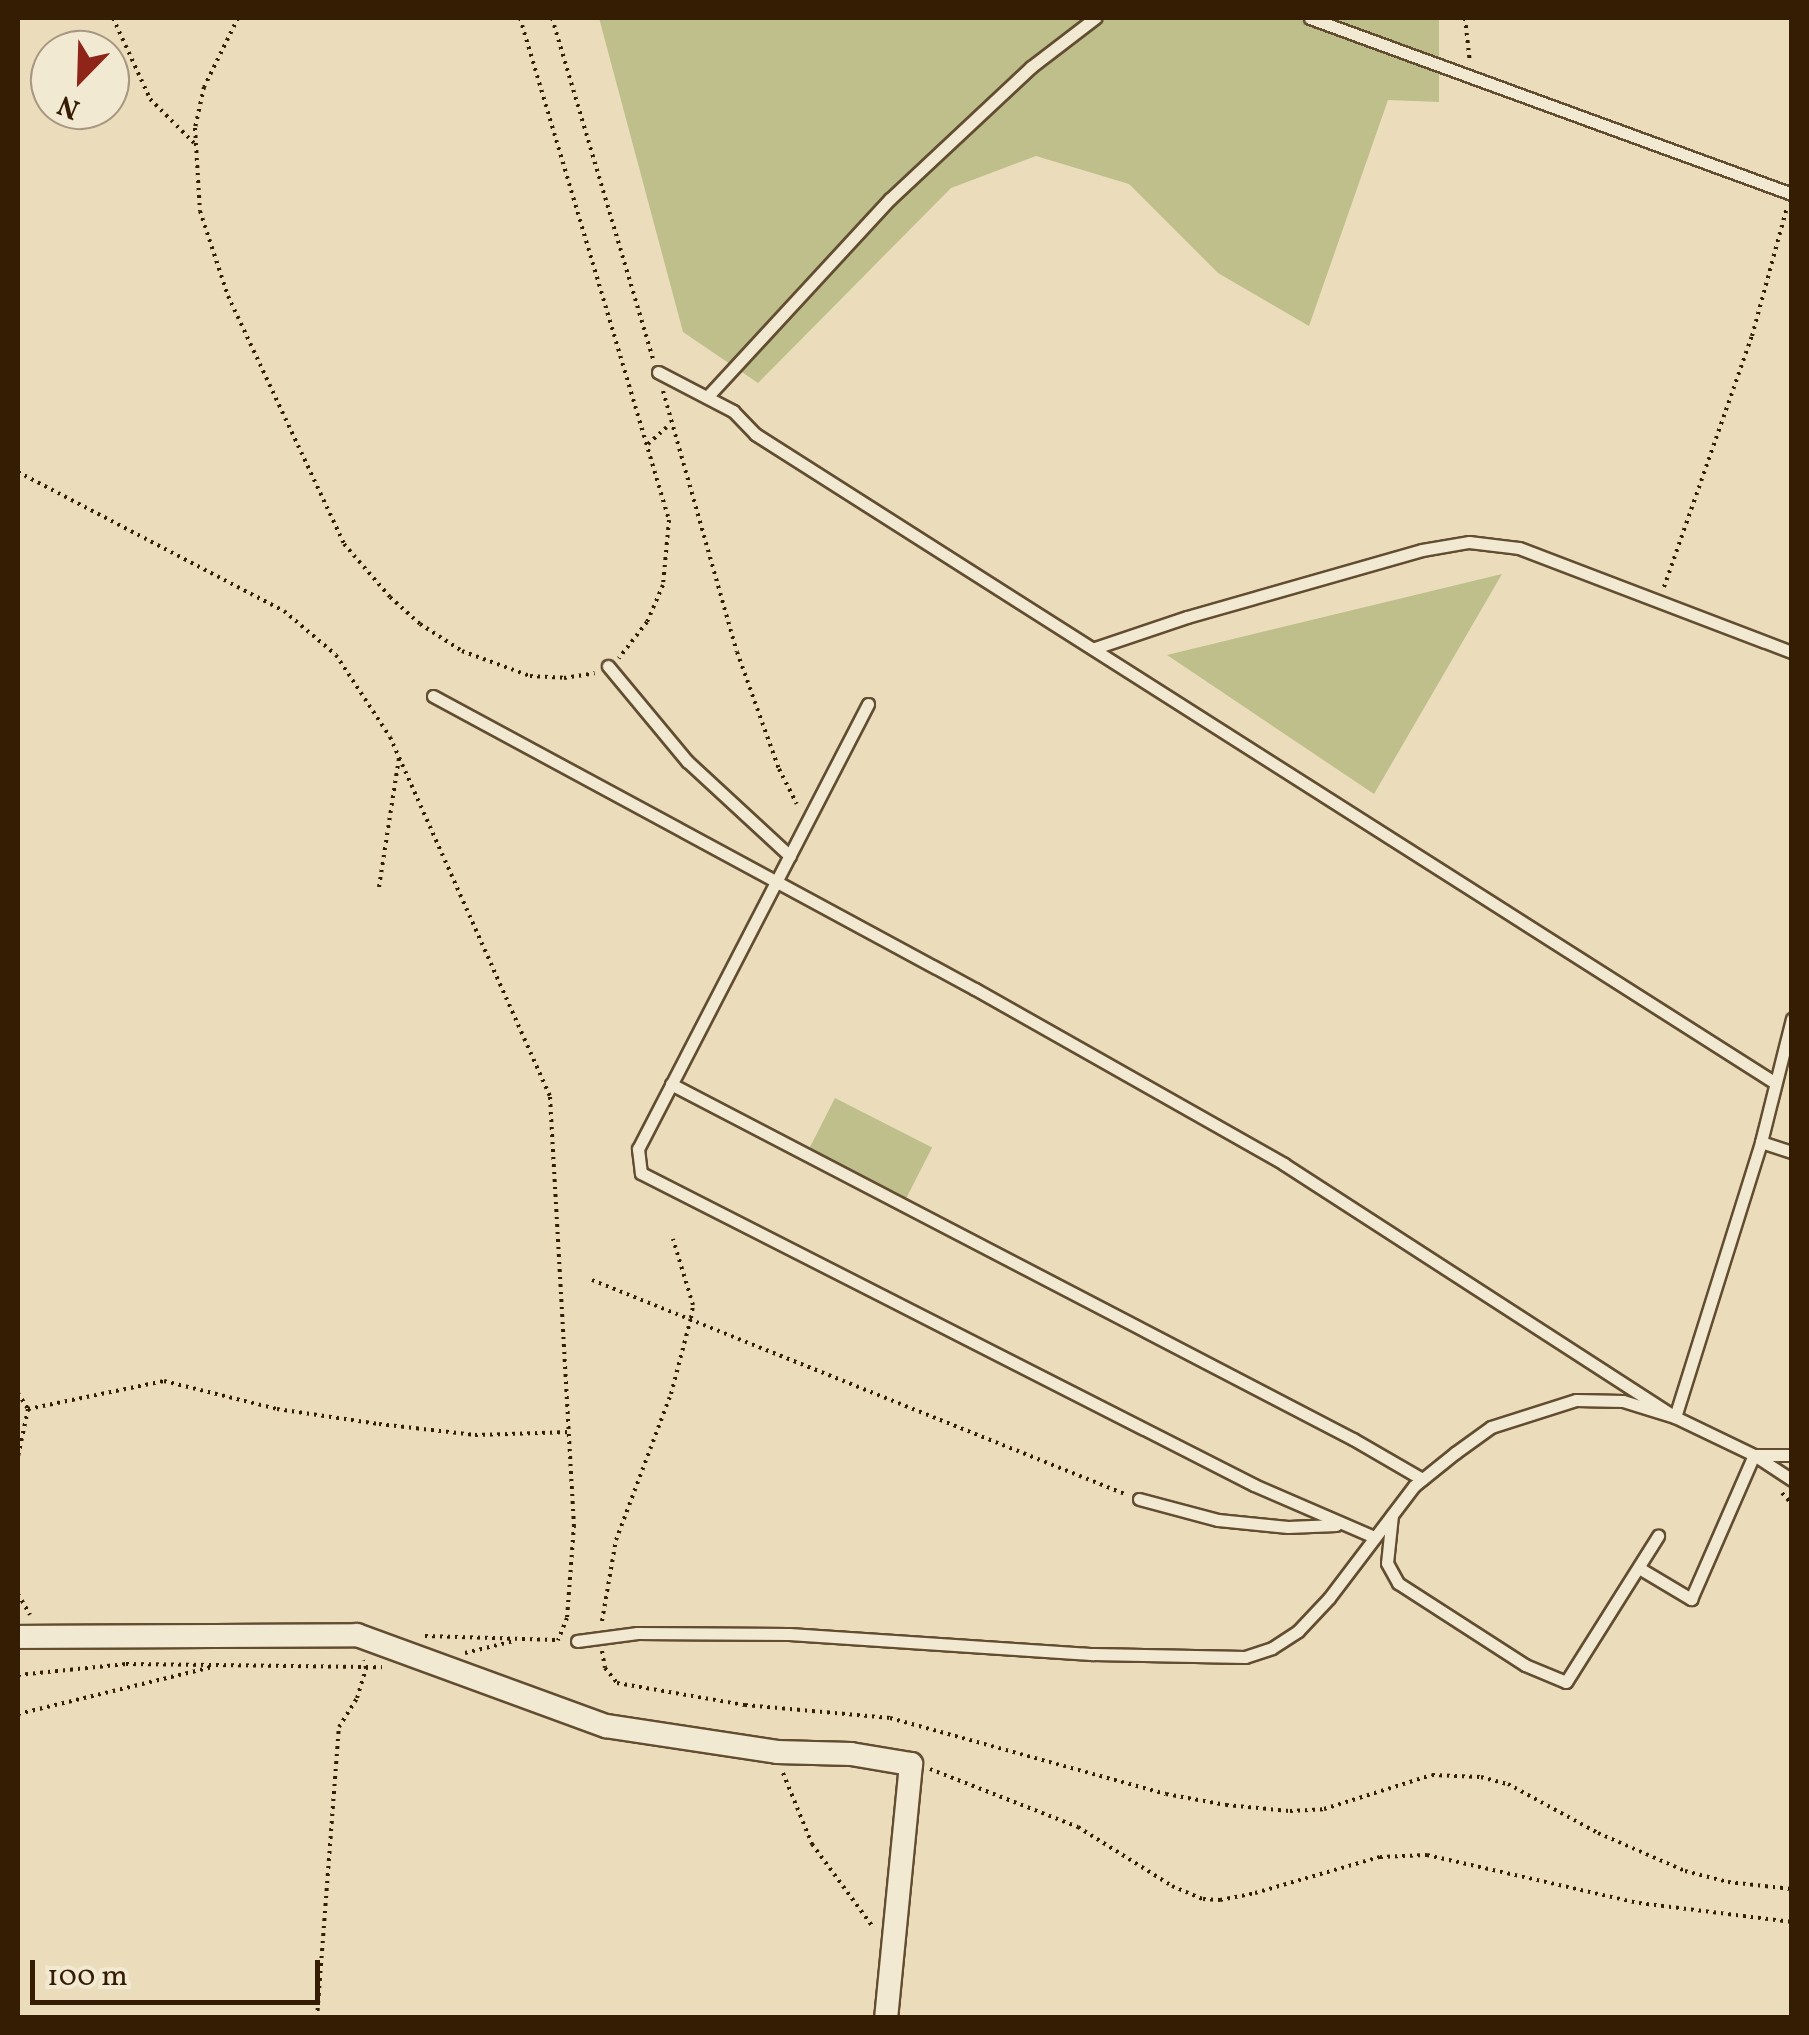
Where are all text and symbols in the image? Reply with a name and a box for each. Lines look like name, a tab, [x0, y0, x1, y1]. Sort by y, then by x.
north arrow	[30, 30, 130, 130]
text: N	[52, 84, 86, 128]
scale bar	[35, 1940, 325, 2002]
text: 100 m	[47, 1956, 128, 1998]

